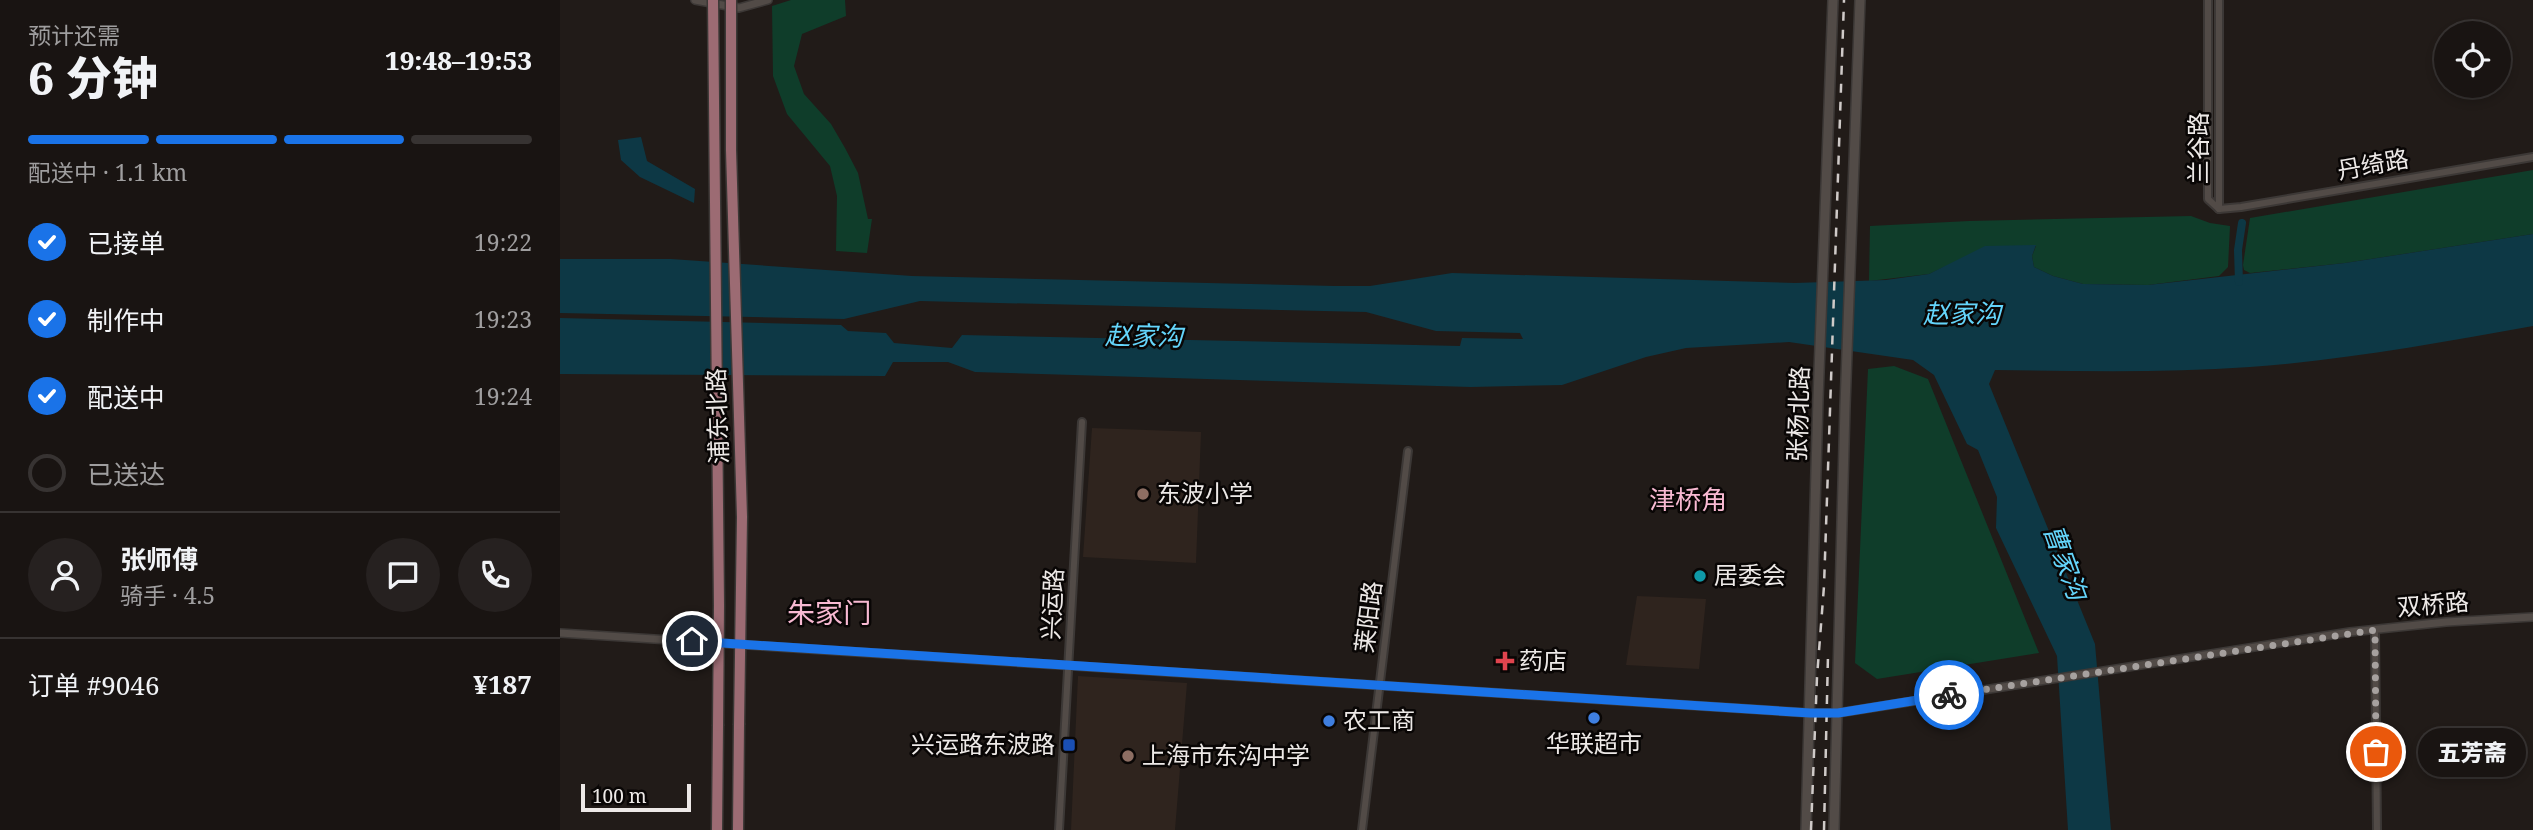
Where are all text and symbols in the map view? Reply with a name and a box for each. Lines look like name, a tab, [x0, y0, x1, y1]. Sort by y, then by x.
text: 预计还需	[28, 19, 120, 51]
map controls	[2434, 21, 2511, 98]
button: locate	[2434, 21, 2511, 98]
text: 19:48–19:53	[385, 42, 532, 78]
text: 6 分钟	[28, 46, 158, 108]
street label: 兰谷路	[2181, 112, 2214, 184]
street label: 丹绮路	[2334, 141, 2411, 186]
text: 配送中 · 1.1 km	[28, 156, 187, 188]
icon: check	[28, 223, 66, 261]
text: 已接单	[87, 225, 165, 261]
text: 19:22	[474, 226, 532, 258]
water label: 赵家沟	[1923, 295, 2004, 331]
icon: check	[28, 300, 66, 338]
text: 制作中	[87, 302, 165, 338]
text: 19:23	[474, 303, 532, 335]
water label: 赵家沟	[1105, 316, 1186, 354]
street label: 张杨北路	[1779, 365, 1816, 462]
street label: 浦东北路	[698, 368, 735, 465]
icon: check	[28, 377, 66, 415]
text: 配送中	[87, 379, 165, 415]
text: 19:24	[474, 380, 532, 412]
text: 已送达	[87, 456, 165, 492]
place label: 东波小学	[1157, 476, 1253, 509]
district label: 津桥角	[1649, 481, 1727, 517]
marker: 东波小学	[1135, 486, 1151, 502]
water label: 曹家沟	[2036, 519, 2097, 607]
button: person	[28, 538, 102, 612]
button: chat	[366, 538, 440, 612]
button: phone	[458, 538, 532, 612]
text: 张师傅	[120, 541, 198, 577]
place label: 居委会	[1714, 558, 1786, 591]
street label: 兴运路	[1033, 567, 1070, 641]
marker: 居委会	[1692, 568, 1708, 584]
text: 骑手 · 4.5	[120, 579, 215, 611]
street label: 莱阳路	[1347, 579, 1388, 655]
street label: 双桥路	[2396, 584, 2470, 623]
district label: 朱家门	[787, 593, 871, 631]
pin	[662, 611, 722, 671]
icon: home	[673, 622, 711, 660]
place label: 药店	[1519, 643, 1567, 676]
marker: 药店	[1497, 653, 1513, 669]
courier	[1914, 660, 1984, 730]
text: ¥187	[473, 666, 532, 702]
text: 订单 #9046	[28, 667, 159, 703]
icon: bike	[1930, 676, 1968, 714]
place label: 农工商	[1343, 703, 1415, 736]
marker: 华联超市	[1586, 710, 1602, 726]
marker: 农工商	[1321, 713, 1337, 729]
pin	[2346, 722, 2406, 782]
place label: 华联超市	[1546, 726, 1642, 759]
place label: 兴运路东波路	[911, 727, 1055, 760]
callout: 五芳斋	[2418, 728, 2526, 776]
icon: bag	[2357, 733, 2395, 771]
text: 五芳斋	[2438, 736, 2507, 768]
marker: 兴运路东波路	[1061, 737, 1077, 753]
place label: 上海市东沟中学	[1142, 738, 1310, 771]
marker: 上海市东沟中学	[1120, 748, 1136, 764]
scale bar	[581, 781, 691, 813]
text: 100 m	[592, 783, 647, 809]

